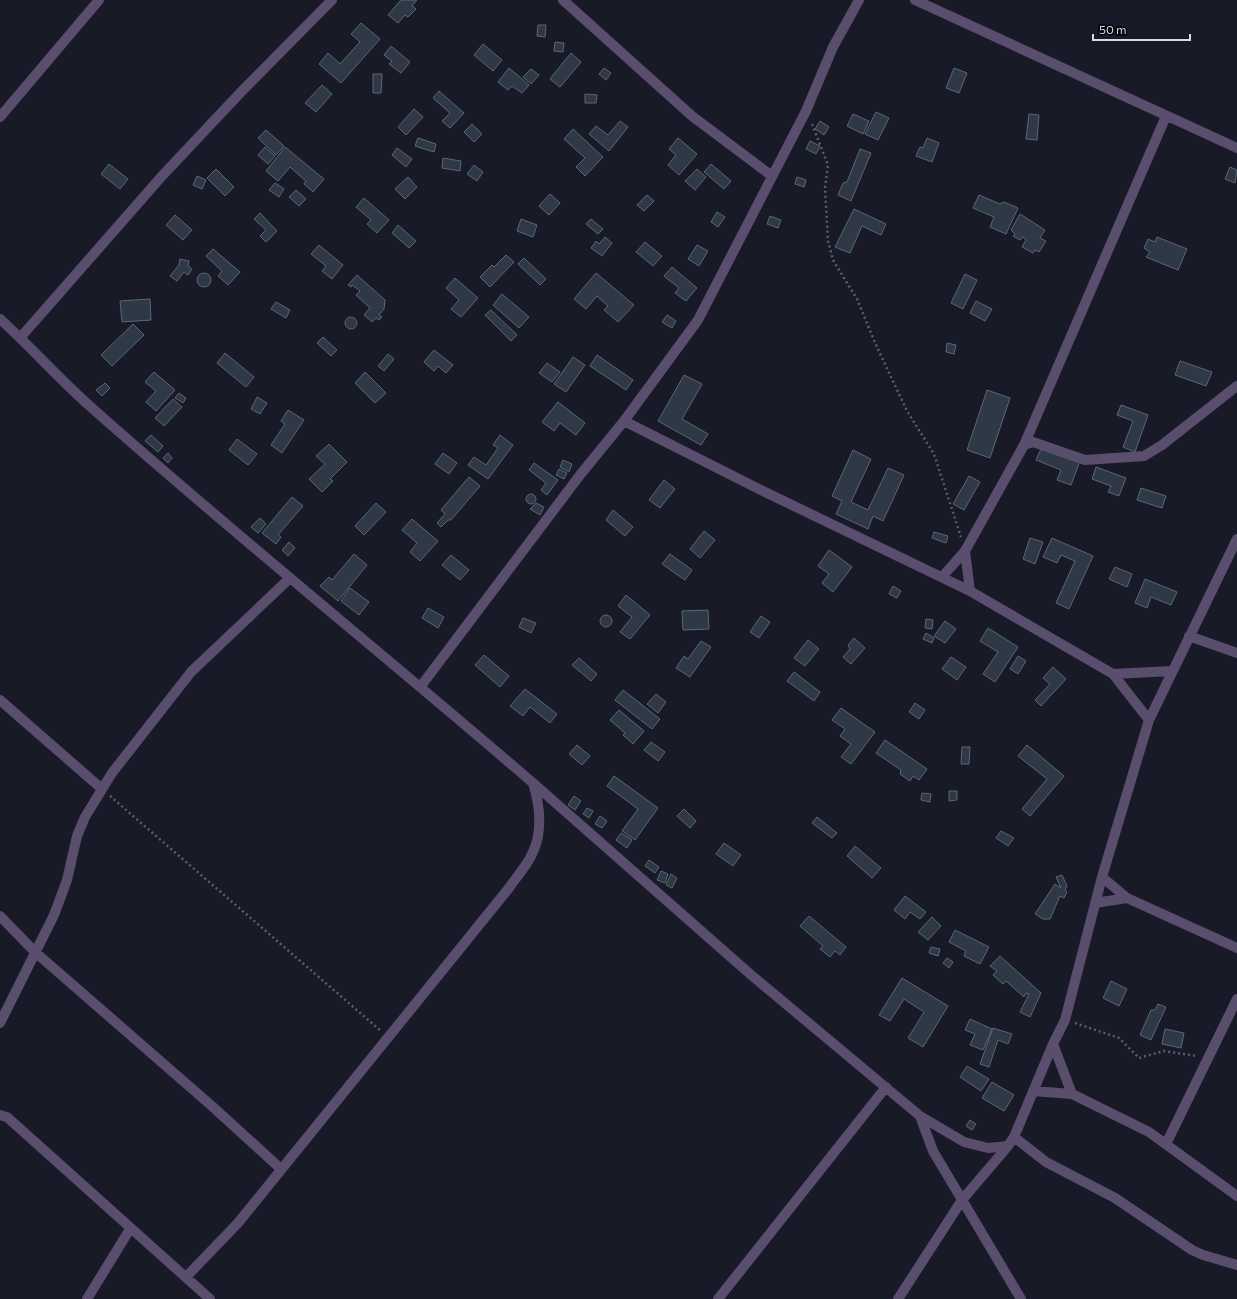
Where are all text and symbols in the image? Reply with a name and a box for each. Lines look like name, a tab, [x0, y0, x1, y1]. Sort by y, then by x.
scale bar	[1093, 16, 1190, 42]
text: 50 m	[1099, 22, 1127, 36]

